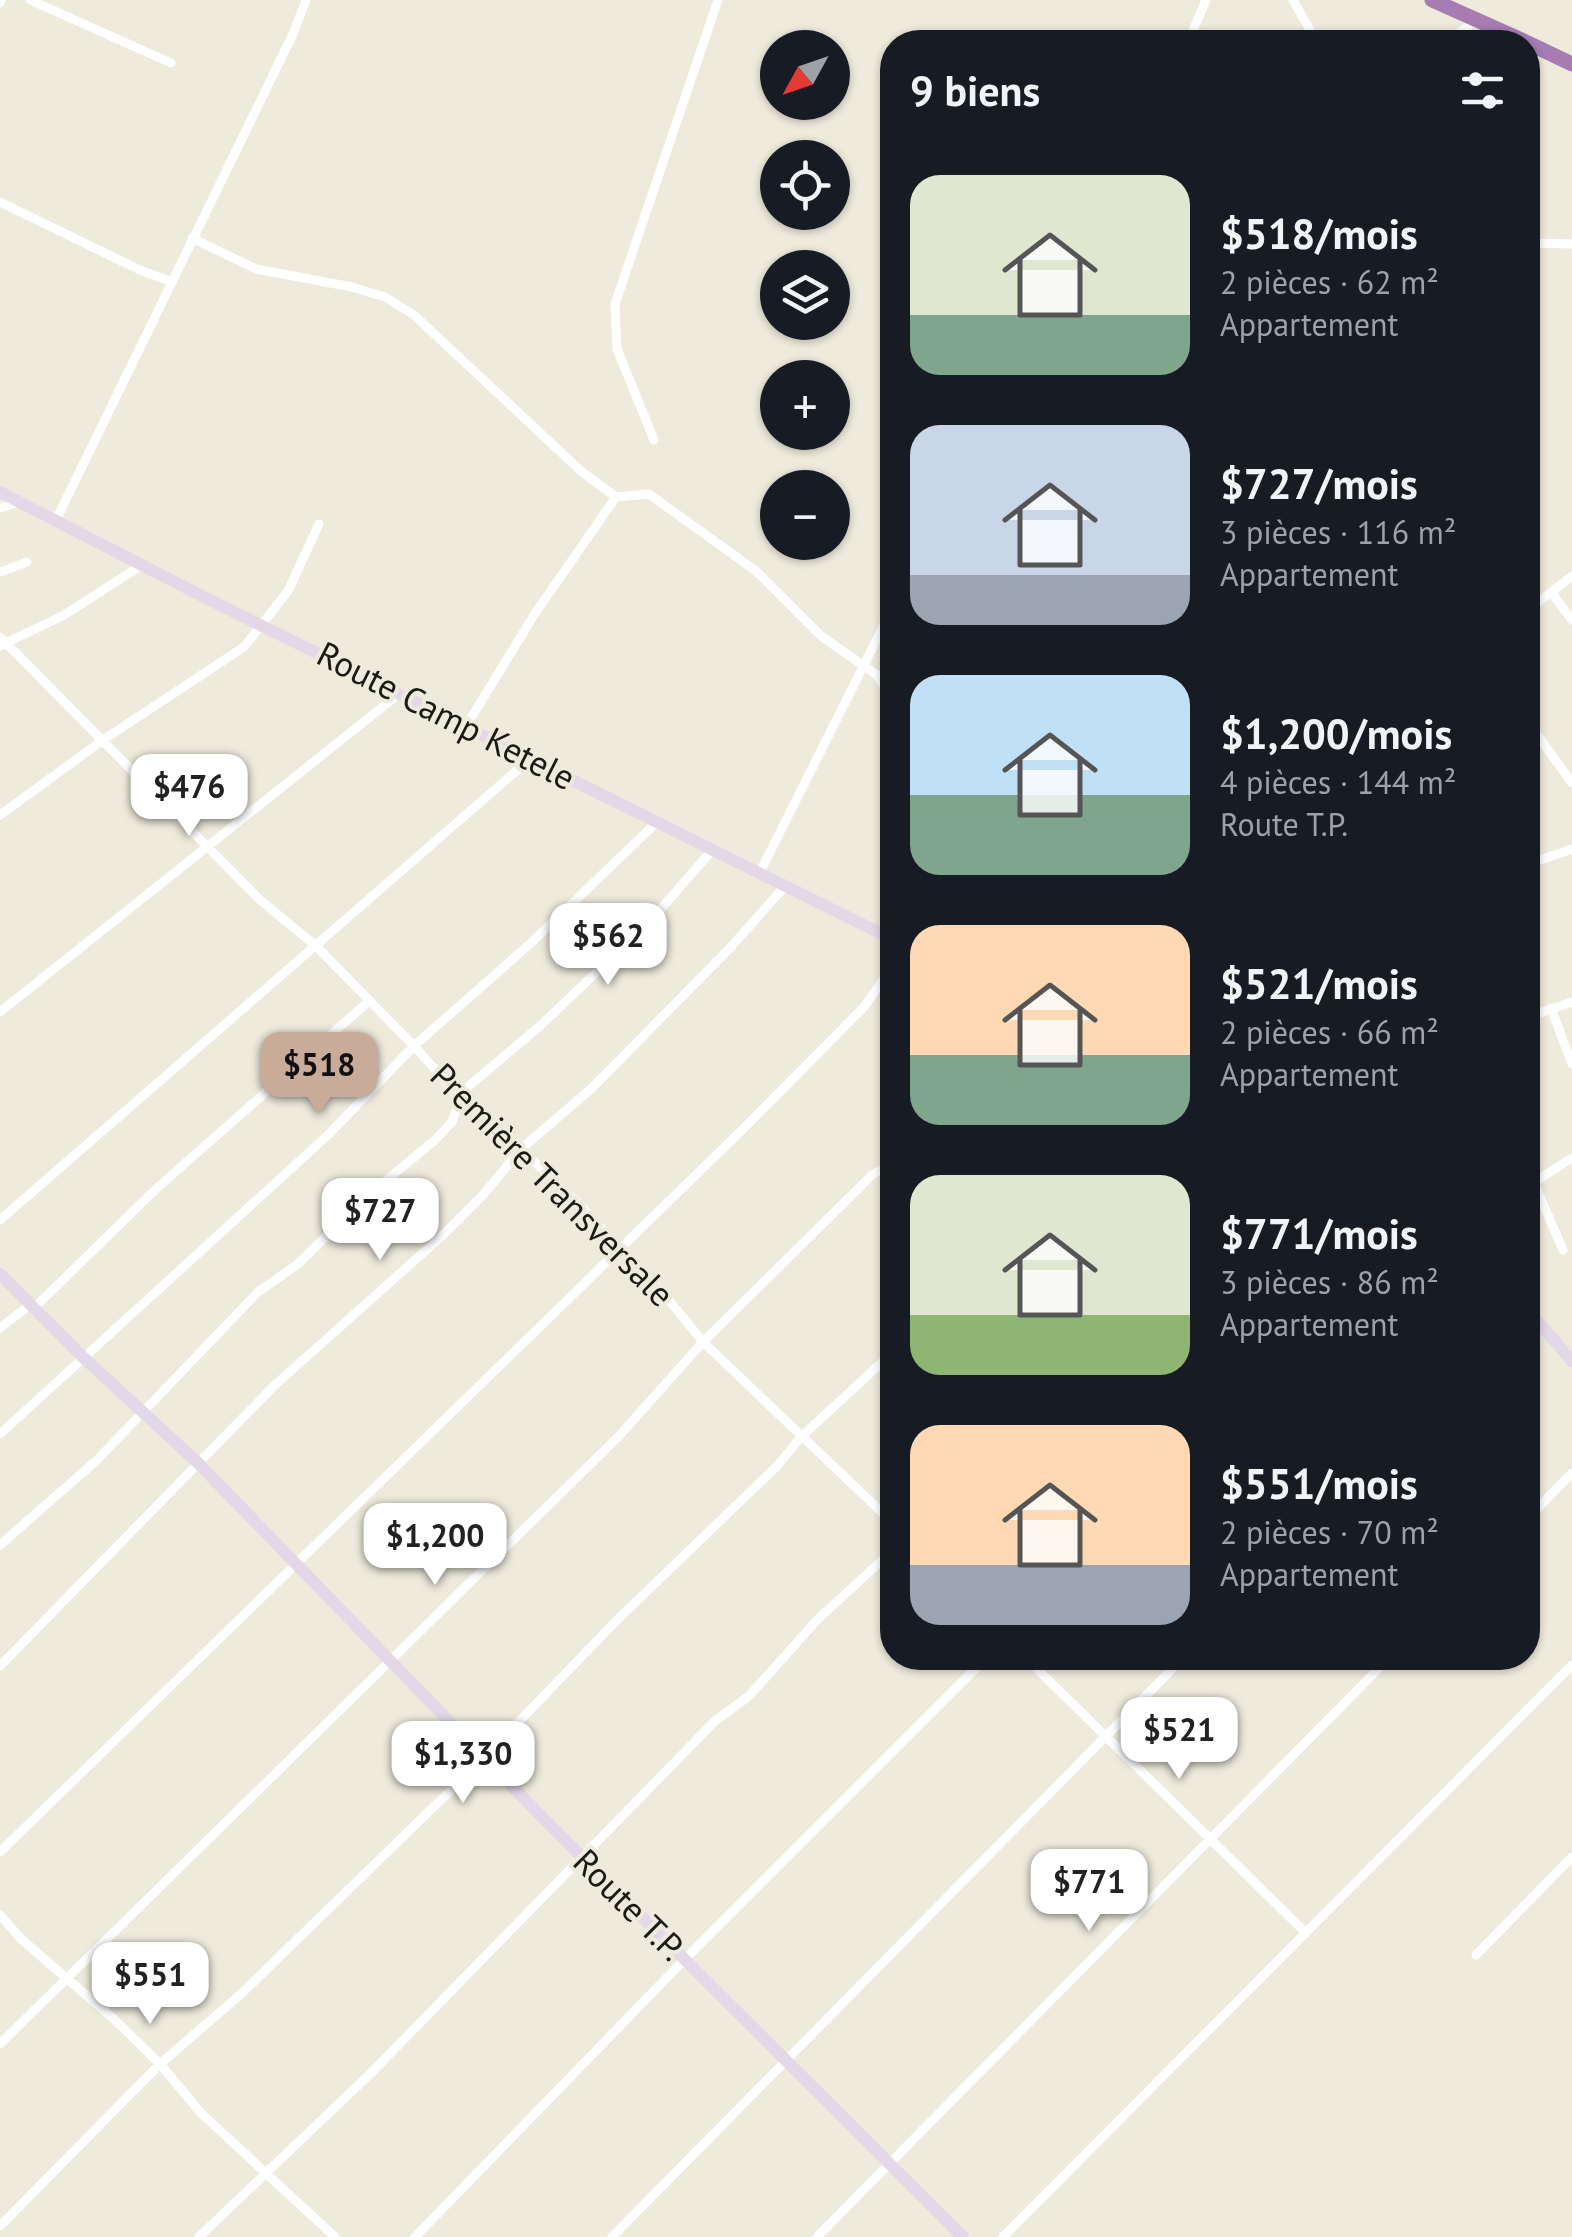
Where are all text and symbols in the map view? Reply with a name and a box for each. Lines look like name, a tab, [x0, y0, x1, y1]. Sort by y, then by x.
north arrow	[760, 30, 850, 120]
map controls	[760, 30, 850, 560]
text: 9 biens	[910, 63, 1040, 118]
icon: filters	[1455, 63, 1510, 118]
button: locate	[760, 140, 850, 230]
text: $518/mois	[1220, 206, 1418, 261]
icon: home	[990, 215, 1110, 335]
button: layers	[760, 250, 850, 340]
text: 2 pièces · 62 m²	[1220, 261, 1439, 303]
text: Appartement	[1220, 303, 1398, 345]
button: +	[760, 360, 850, 450]
text: $727/mois	[1220, 456, 1418, 511]
icon: home	[990, 465, 1110, 585]
button: −	[760, 470, 850, 560]
text: 3 pièces · 116 m²	[1220, 511, 1456, 553]
text: Appartement	[1220, 553, 1398, 595]
street label: Route Camp Ketele	[310, 630, 583, 800]
text: $1,200/mois	[1220, 706, 1452, 761]
icon: home	[990, 715, 1110, 835]
pin: $476	[130, 754, 248, 839]
text: 4 pièces · 144 m²	[1220, 761, 1456, 803]
text: $476	[153, 765, 225, 807]
text: Route T.P.	[1220, 803, 1348, 845]
pin: $562	[549, 903, 667, 988]
text: $562	[572, 914, 644, 956]
text: $521/mois	[1220, 956, 1418, 1011]
icon: home	[990, 965, 1110, 1085]
text: 2 pièces · 66 m²	[1220, 1011, 1439, 1053]
pin: $518	[260, 1032, 378, 1117]
text: $518	[283, 1043, 355, 1085]
street label: Première Transversale	[421, 1053, 684, 1316]
text: Appartement	[1220, 1053, 1398, 1095]
pin: $727	[321, 1178, 439, 1263]
text: $727	[344, 1189, 416, 1231]
text: $771/mois	[1220, 1206, 1418, 1261]
icon: home	[990, 1215, 1110, 1335]
text: 3 pièces · 86 m²	[1220, 1261, 1439, 1303]
text: Appartement	[1220, 1303, 1398, 1345]
text: $551/mois	[1220, 1456, 1418, 1511]
icon: home	[990, 1465, 1110, 1585]
pin: $1,200	[354, 1503, 516, 1588]
text: 2 pièces · 70 m²	[1220, 1511, 1439, 1553]
text: $1,200	[386, 1514, 484, 1556]
text: Appartement	[1220, 1553, 1398, 1595]
pin: $521	[1120, 1697, 1238, 1782]
text: $521	[1143, 1708, 1215, 1750]
pin: $1,330	[382, 1721, 544, 1806]
text: $1,330	[414, 1732, 512, 1774]
street label: Route T.P.	[564, 1838, 696, 1970]
pin: $771	[1030, 1849, 1148, 1934]
text: $771	[1053, 1860, 1125, 1902]
pin: $551	[91, 1942, 209, 2027]
text: $551	[114, 1953, 186, 1995]

